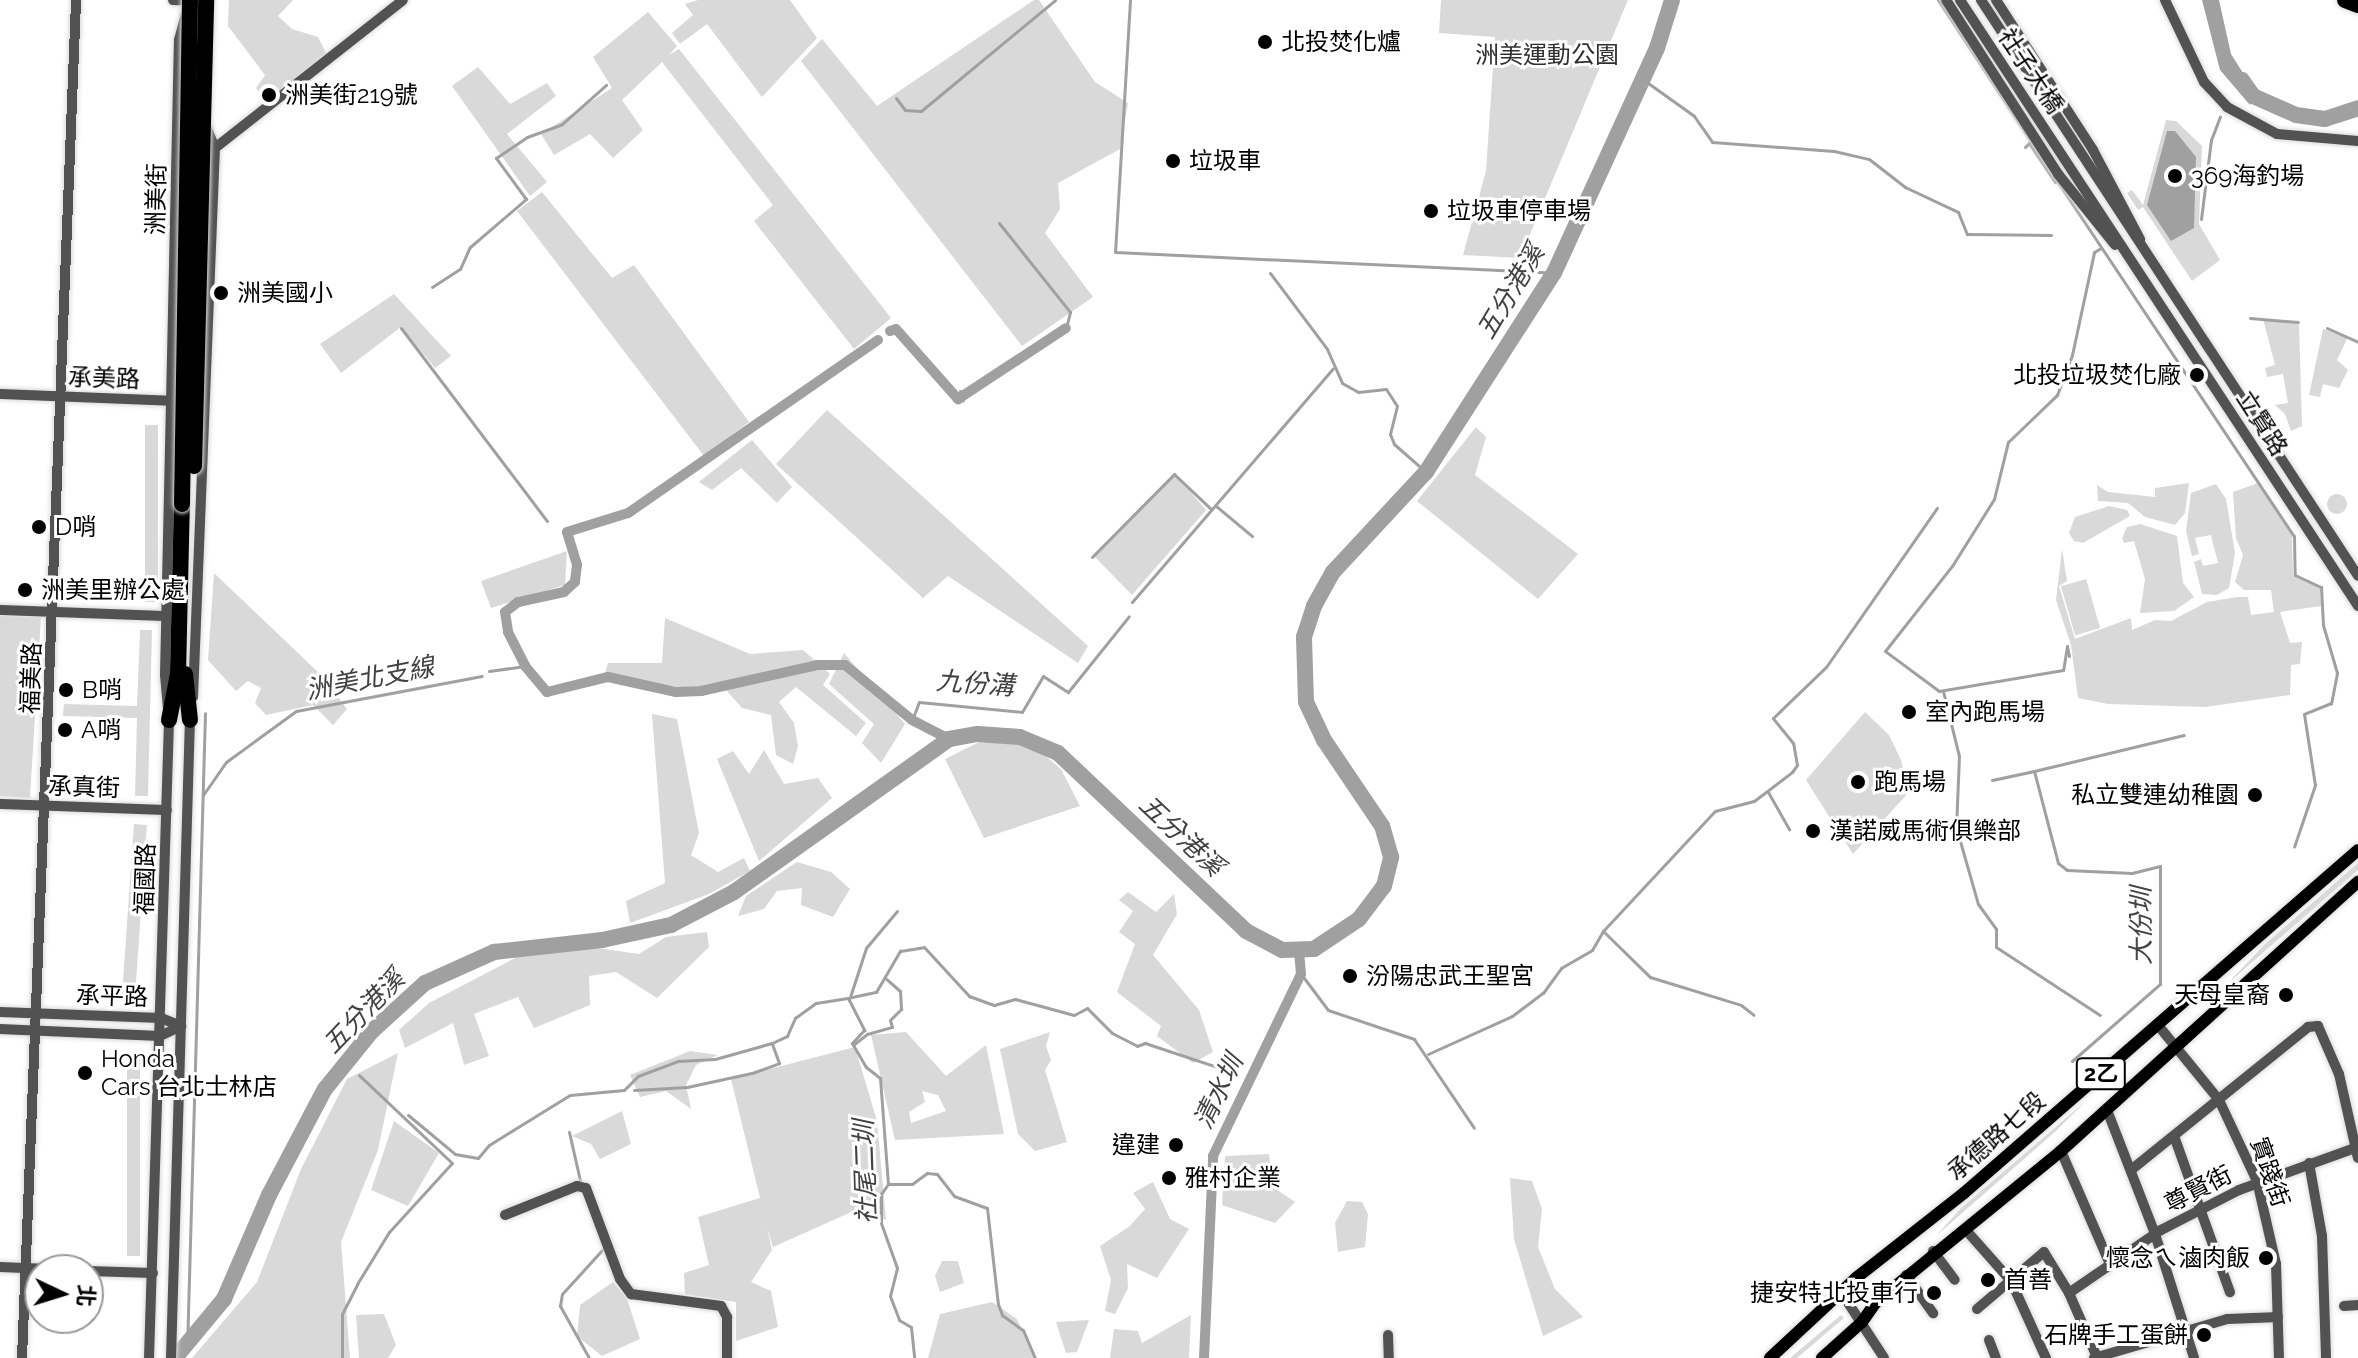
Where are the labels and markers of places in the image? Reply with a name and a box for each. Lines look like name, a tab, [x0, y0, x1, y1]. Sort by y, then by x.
place label: 北投焚化爐	[1281, 28, 1401, 56]
marker: 北投焚化爐	[1256, 33, 1274, 51]
place label: 洲美街219號	[285, 81, 418, 109]
marker: 洲美街219號	[260, 86, 278, 104]
place label: 垃圾車	[1189, 147, 1261, 175]
marker: 垃圾車	[1164, 152, 1182, 170]
place label: 369海釣場	[2191, 162, 2304, 190]
marker: 369海釣場	[2166, 167, 2184, 185]
place label: 垃圾車停車場	[1447, 197, 1591, 225]
marker: 垃圾車停車場	[1422, 202, 1440, 220]
place label: 洲美國小	[237, 279, 333, 307]
marker: 洲美國小	[212, 284, 230, 302]
place label: 北投垃圾焚化廠	[2013, 361, 2181, 389]
marker: 北投垃圾焚化廠	[2188, 366, 2206, 384]
place label: D哨	[55, 513, 96, 541]
marker: D哨	[30, 518, 48, 536]
place label: 洲美里辦公處	[41, 576, 185, 604]
marker: 洲美里辦公處	[16, 581, 34, 599]
place label: B哨	[82, 676, 122, 704]
marker: B哨	[57, 681, 75, 699]
place label: 室內跑馬場	[1925, 698, 2045, 726]
marker: 室內跑馬場	[1900, 703, 1918, 721]
place label: A哨	[81, 716, 121, 744]
marker: A哨	[56, 721, 74, 739]
place label: 跑馬場	[1874, 768, 1946, 796]
marker: 跑馬場	[1849, 773, 1867, 791]
place label: 私立雙連幼稚園	[2071, 781, 2239, 809]
marker: 私立雙連幼稚園	[2246, 786, 2264, 804]
place label: 漢諾威馬術俱樂部	[1829, 817, 2021, 845]
marker: 漢諾威馬術俱樂部	[1804, 822, 1822, 840]
place label: 汾陽忠武王聖宮	[1366, 962, 1534, 990]
marker: 汾陽忠武王聖宮	[1341, 967, 1359, 985]
place label: 天母皇裔	[2174, 981, 2270, 1009]
marker: 天母皇裔	[2277, 986, 2295, 1004]
place label: Honda Cars 台北士林店	[101, 1045, 277, 1101]
marker: Honda Cars 台北士林店	[76, 1064, 94, 1082]
place label: 違建	[1112, 1131, 1160, 1159]
marker: 違建	[1167, 1136, 1185, 1154]
place label: 雅村企業	[1185, 1164, 1281, 1192]
marker: 雅村企業	[1160, 1169, 1178, 1187]
place label: 懷念ㄟ滷肉飯	[2106, 1244, 2250, 1272]
marker: 懷念ㄟ滷肉飯	[2257, 1249, 2275, 1267]
place label: 首善	[2004, 1266, 2052, 1294]
marker: 首善	[1979, 1271, 1997, 1289]
place label: 捷安特北投車行	[1750, 1279, 1918, 1307]
marker: 捷安特北投車行	[1925, 1284, 1943, 1302]
place label: 石牌手工蛋餅	[2044, 1321, 2188, 1349]
marker: 石牌手工蛋餅	[2195, 1326, 2213, 1344]

